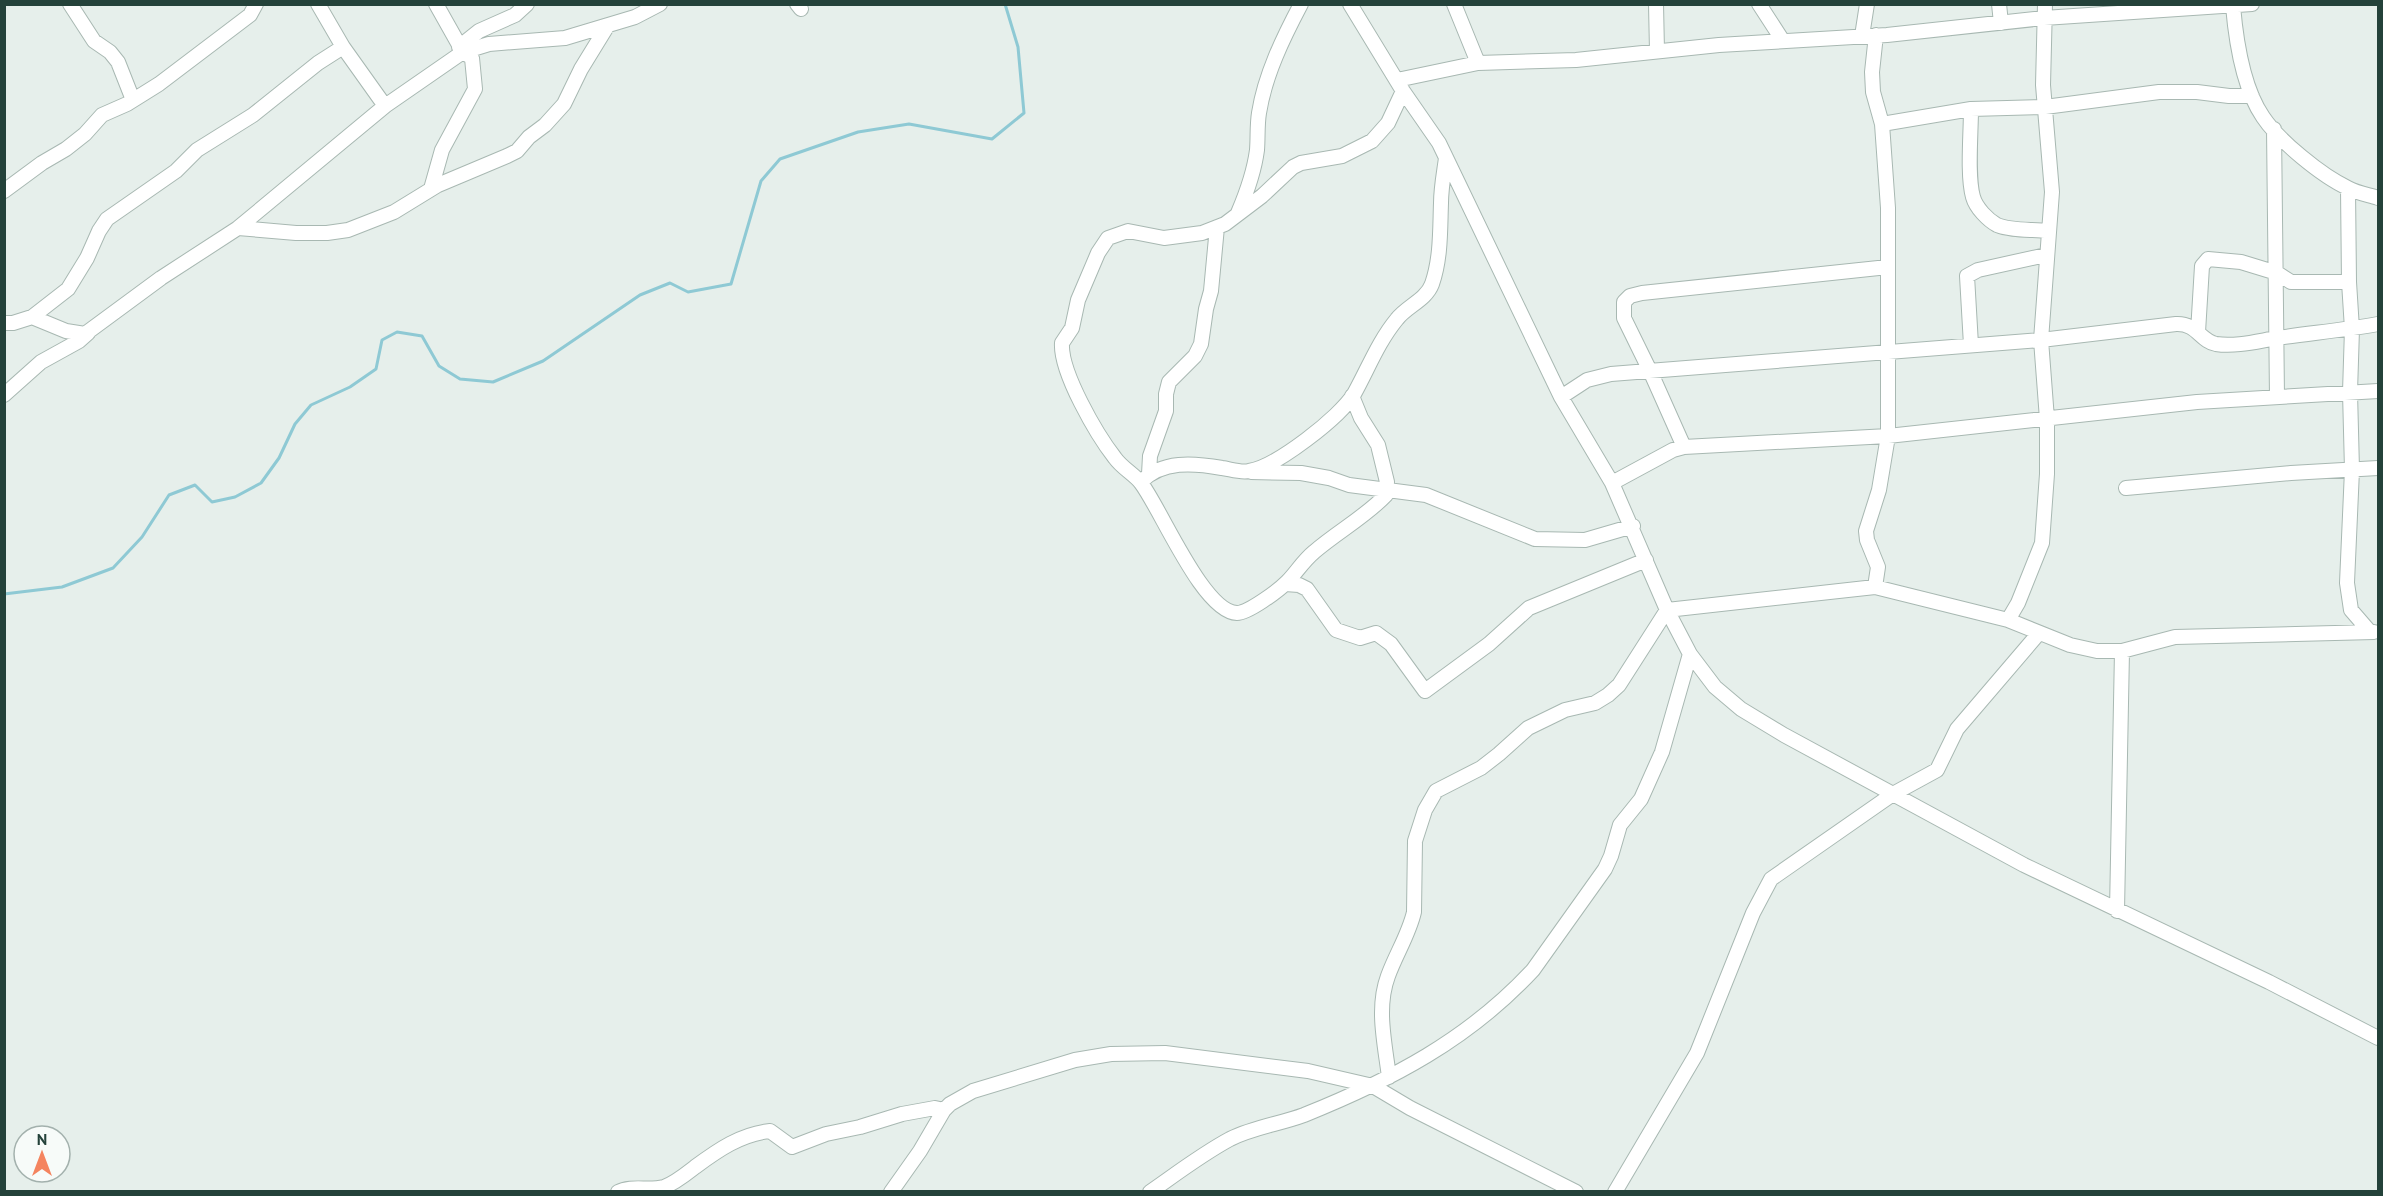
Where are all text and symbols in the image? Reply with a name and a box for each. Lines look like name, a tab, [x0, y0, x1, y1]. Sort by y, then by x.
north arrow	[12, 1124, 72, 1184]
text: N	[37, 1129, 47, 1149]

